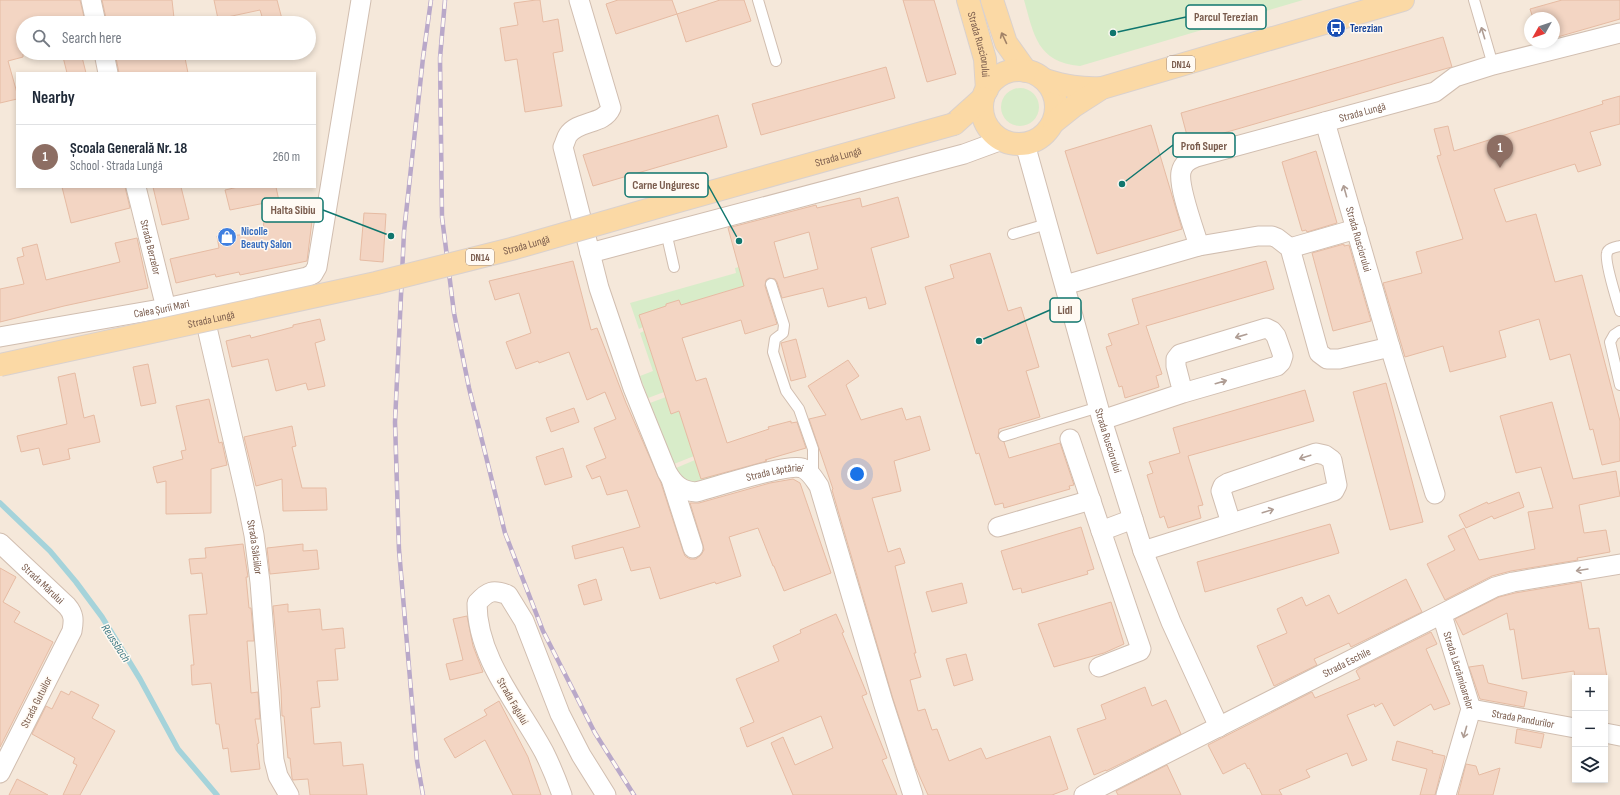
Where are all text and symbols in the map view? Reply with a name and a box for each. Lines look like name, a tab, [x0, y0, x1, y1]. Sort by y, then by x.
callout: Parcul Terezian	[1186, 5, 1266, 29]
street label: Strada Rusciorului	[965, 10, 992, 78]
text: Parcul Terezian	[1194, 10, 1258, 25]
north arrow	[1524, 12, 1560, 48]
search box	[16, 16, 316, 60]
bus stop icon: Terezian	[1325, 17, 1347, 39]
place label: Terezian	[1350, 22, 1383, 35]
one-way arrow	[1479, 26, 1486, 39]
icon: search	[30, 27, 52, 49]
text: Search here	[62, 29, 122, 48]
one-way arrow	[1000, 33, 1007, 45]
road number: DN14	[1167, 56, 1195, 72]
text: Nearby	[32, 88, 75, 108]
street label: Strada Lungă	[1338, 100, 1387, 125]
callout: Profi Super	[1173, 133, 1235, 157]
pin: 1	[1487, 135, 1513, 168]
text: Școala Generală Nr. 18	[70, 139, 187, 158]
text: Profi Super	[1181, 139, 1227, 154]
street label: Strada Lungă	[813, 144, 863, 170]
text: 1	[42, 149, 48, 165]
text: 260 m	[273, 149, 300, 165]
text: School · Strada Lungă	[70, 158, 163, 174]
callout: Carne Unguresc	[625, 173, 708, 197]
text: Carne Unguresc	[632, 178, 700, 193]
one-way arrow	[1341, 185, 1348, 198]
callout: Halta Sibiu	[262, 198, 323, 222]
text: Halta Sibiu	[270, 203, 316, 218]
street label: Strada Rusciorului	[1343, 205, 1374, 273]
street label: Strada Berzelor	[137, 218, 164, 276]
place label: Nicolle Beauty Salon	[241, 225, 292, 251]
shop icon: Nicolle Beauty Salon	[216, 226, 238, 248]
street label: Strada Lungă	[502, 232, 551, 258]
road number: DN14	[466, 249, 494, 265]
street label: Calea Șurii Mari	[133, 297, 191, 321]
callout: Lidl	[1050, 298, 1081, 322]
text: Lidl	[1058, 303, 1072, 318]
street label: Strada Lungă	[186, 308, 236, 331]
one-way arrow	[1235, 333, 1248, 340]
one-way arrow	[1214, 378, 1227, 385]
street label: Strada Rusciorului	[1092, 407, 1124, 475]
one-way arrow	[1298, 454, 1311, 461]
street label: Strada Lăptăriei	[745, 461, 805, 484]
your location	[847, 464, 867, 484]
one-way arrow	[1262, 507, 1275, 514]
street label: Strada Sălciilor	[244, 519, 265, 575]
street label: Strada Mărului	[19, 561, 66, 607]
one-way arrow	[1575, 567, 1588, 575]
water label: Reussbach	[98, 621, 133, 665]
street label: Strada Lăcrămioarelor	[1440, 630, 1477, 711]
street label: Strada Eschile	[1320, 645, 1373, 680]
street label: Strada Gutuilor	[18, 674, 55, 730]
map controls	[1572, 675, 1608, 783]
button: +	[1572, 675, 1608, 711]
street label: Strada Fagului	[494, 676, 531, 727]
street label: Strada Pandurilor	[1491, 707, 1555, 731]
button: −	[1572, 711, 1608, 747]
one-way arrow	[1461, 725, 1468, 738]
button: layers	[1572, 747, 1608, 783]

